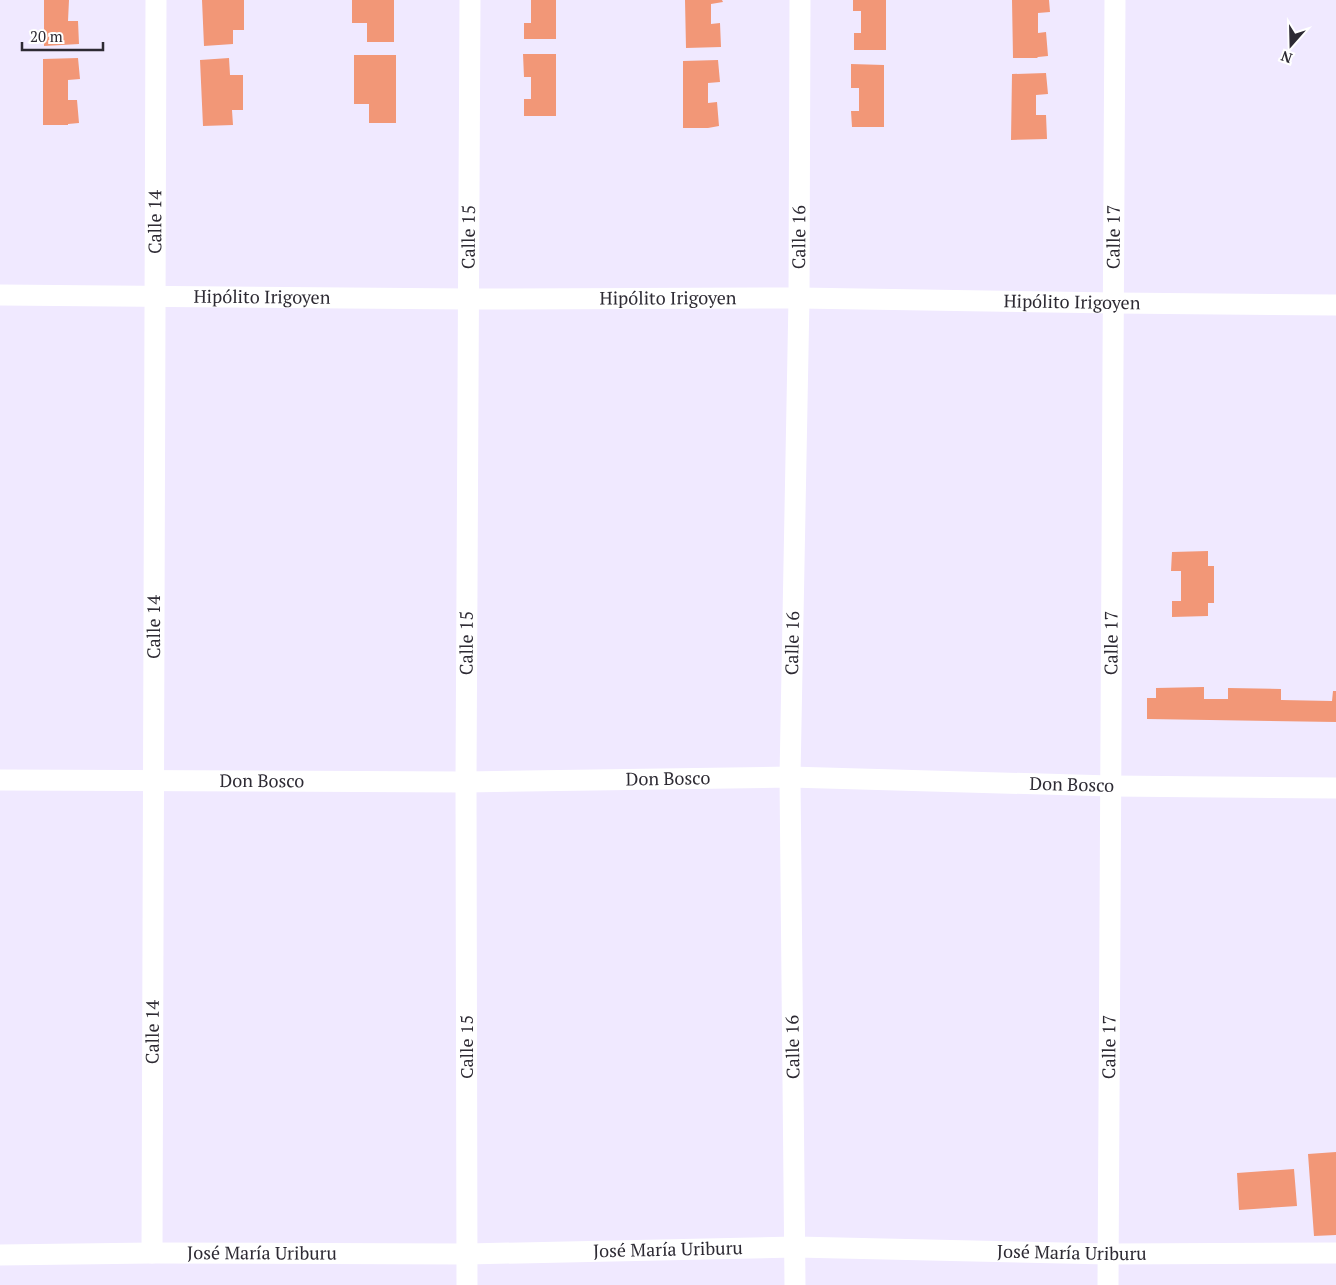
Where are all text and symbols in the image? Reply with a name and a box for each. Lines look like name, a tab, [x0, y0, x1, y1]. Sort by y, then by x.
scale bar	[22, 20, 104, 52]
north arrow	[1266, 20, 1316, 70]
text: 20 m	[30, 26, 63, 46]
text: N	[1278, 47, 1295, 68]
street label: Calle 14	[142, 189, 166, 254]
street label: Calle 15	[456, 205, 480, 269]
street label: Calle 16	[786, 205, 810, 269]
street label: Calle 17	[1101, 205, 1125, 269]
street label: Hipólito Irigoyen	[193, 284, 331, 309]
street label: Hipólito Irigoyen	[599, 285, 737, 310]
street label: Hipólito Irigoyen	[1003, 288, 1141, 314]
street label: Calle 14	[141, 594, 165, 659]
street label: Calle 16	[779, 610, 804, 675]
street label: Calle 15	[454, 611, 478, 675]
street label: Calle 17	[1098, 611, 1123, 675]
street label: Don Bosco	[625, 765, 711, 791]
street label: Don Bosco	[220, 768, 304, 792]
street label: Don Bosco	[1029, 771, 1115, 797]
street label: Calle 14	[140, 999, 164, 1064]
street label: Calle 16	[779, 1014, 805, 1079]
street label: Calle 15	[454, 1015, 478, 1079]
street label: Calle 17	[1096, 1015, 1120, 1079]
street label: José María Uriburu	[593, 1235, 743, 1262]
street label: José María Uriburu	[997, 1239, 1147, 1265]
street label: José María Uriburu	[187, 1240, 337, 1265]

